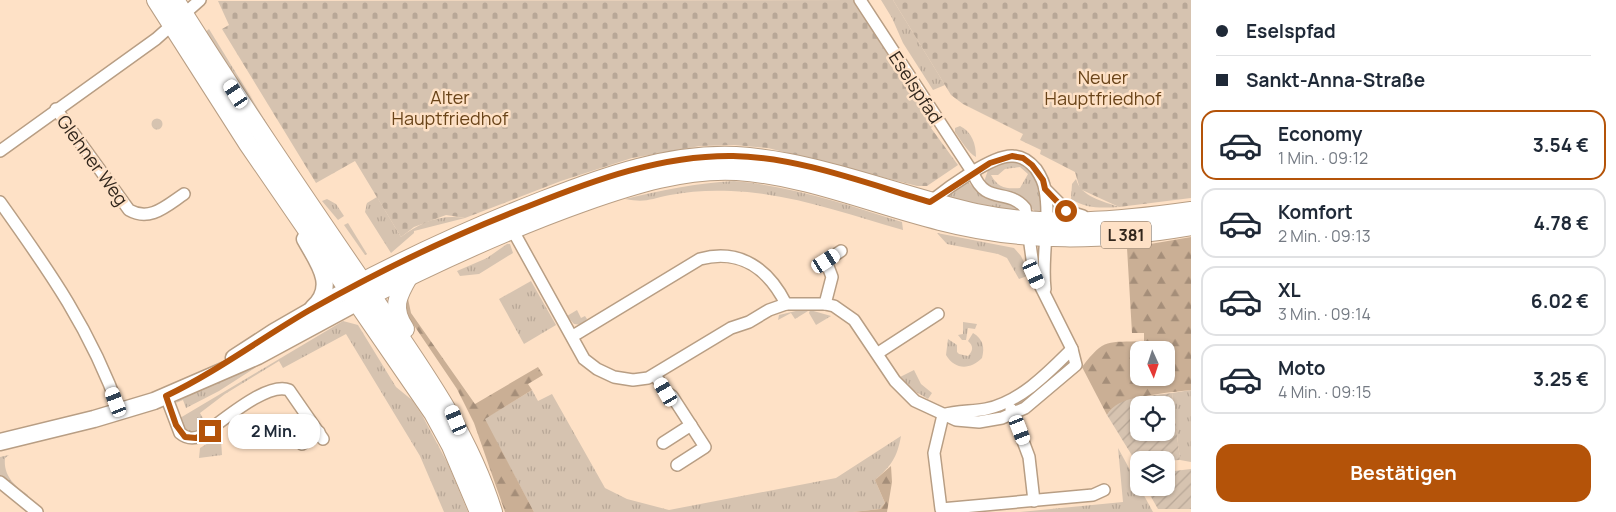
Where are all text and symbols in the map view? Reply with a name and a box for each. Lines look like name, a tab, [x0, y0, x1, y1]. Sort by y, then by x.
text: Eselspfad	[1246, 18, 1336, 44]
street label: Eselspfad	[884, 46, 948, 128]
park label: Neuer Hauptfriedhof	[1045, 65, 1162, 110]
text: Sankt-Anna-Straße	[1246, 67, 1425, 93]
car	[221, 77, 250, 111]
park label: Alter Hauptfriedhof	[392, 85, 509, 130]
street label: Glehner Weg	[52, 110, 134, 210]
text: Economy	[1278, 121, 1362, 147]
icon: car	[1218, 123, 1263, 168]
text: 3.54 €	[1533, 132, 1589, 158]
text: 1 Min. · 09:12	[1278, 147, 1368, 169]
text: Komfort	[1278, 199, 1353, 225]
route start	[1055, 200, 1077, 222]
icon: car	[1218, 201, 1263, 246]
text: 4.78 €	[1534, 210, 1589, 236]
road number: L 381	[1101, 222, 1151, 248]
text: 2 Min. · 09:13	[1278, 225, 1371, 247]
car	[809, 247, 842, 275]
car	[1021, 257, 1046, 291]
text: XL	[1278, 277, 1301, 303]
icon: car	[1218, 279, 1263, 324]
text: 6.02 €	[1531, 288, 1589, 314]
text: 3 Min. · 09:14	[1278, 303, 1371, 325]
north arrow	[1130, 341, 1175, 386]
map controls	[1130, 341, 1175, 496]
text: Moto	[1278, 355, 1325, 381]
icon: car	[1218, 357, 1263, 402]
text: 3.25 €	[1533, 366, 1589, 392]
car	[652, 375, 679, 409]
text: 4 Min. · 09:15	[1278, 381, 1371, 403]
car	[103, 385, 128, 419]
button: locate	[1130, 396, 1175, 441]
car	[443, 403, 468, 437]
car	[1007, 413, 1032, 447]
callout: 2 Min.	[228, 414, 320, 448]
route end	[199, 420, 221, 442]
text: 2 Min.	[251, 420, 297, 442]
button: Bestätigen	[1216, 444, 1591, 502]
button: layers	[1130, 451, 1175, 496]

